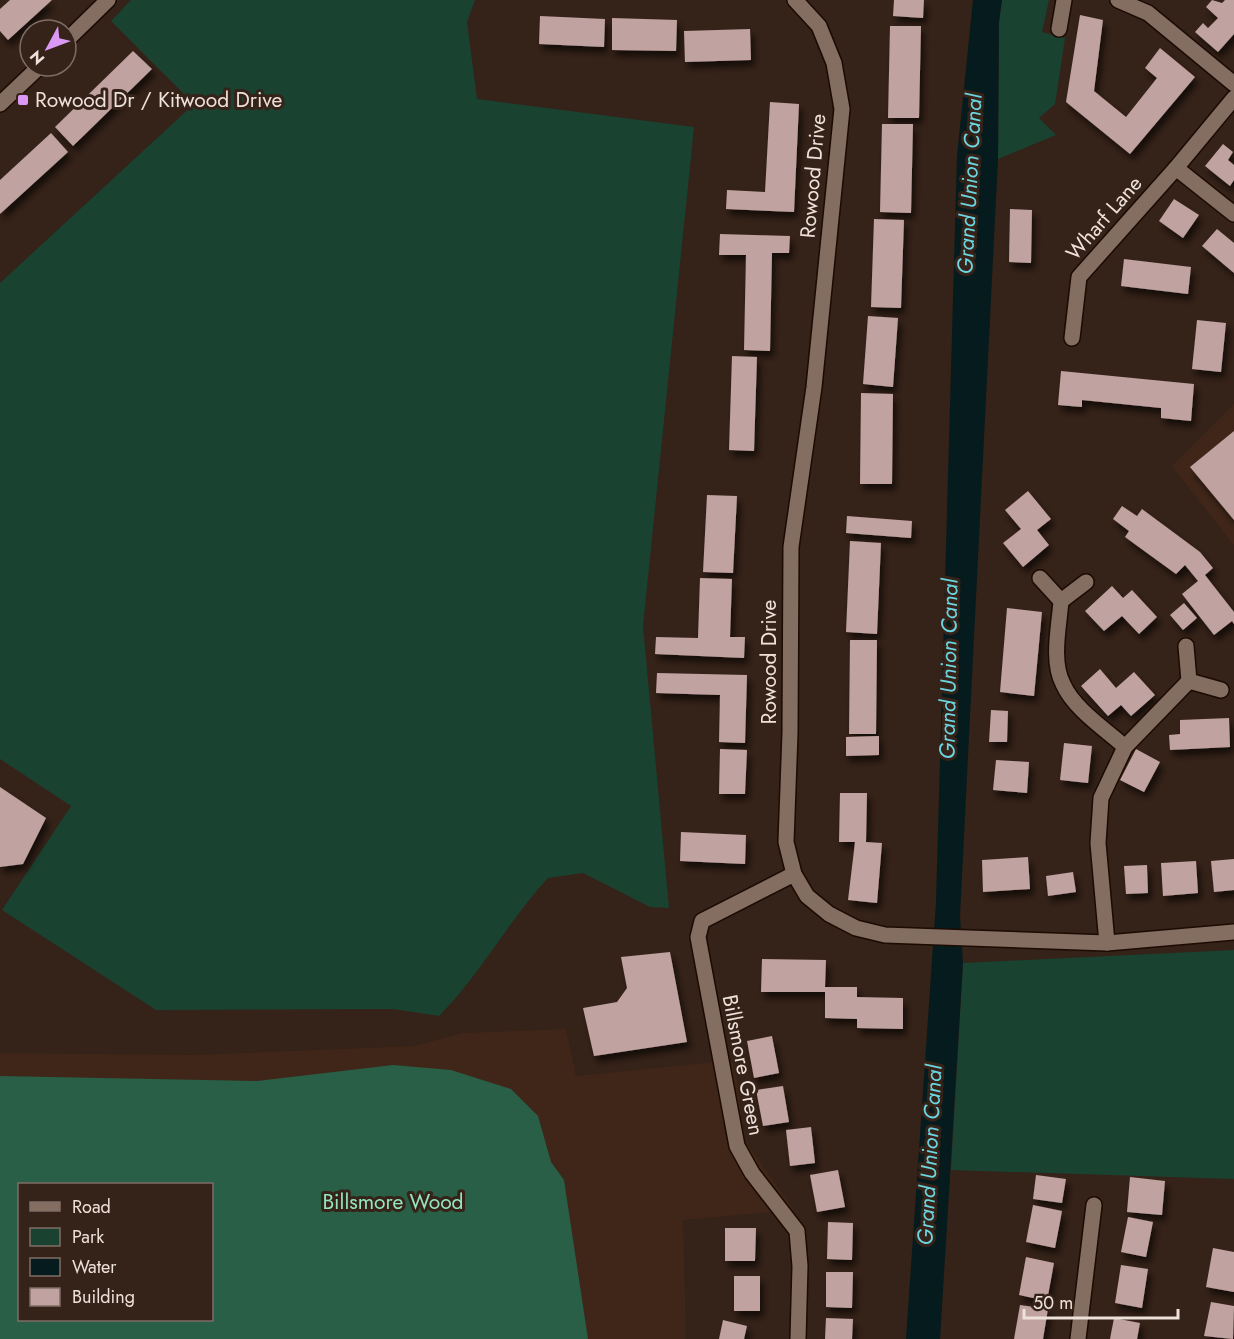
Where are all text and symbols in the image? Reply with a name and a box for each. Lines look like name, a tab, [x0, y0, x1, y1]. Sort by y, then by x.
north arrow	[18, 18, 78, 78]
text: N	[24, 45, 50, 70]
place label: Rowood Dr / Kitwood Drive	[35, 85, 282, 115]
water label: Grand Union Canal	[948, 92, 990, 275]
marker: Rowood Dr / Kitwood Drive	[16, 93, 30, 107]
street label: Rowood Drive	[793, 112, 833, 239]
street label: Wharf Lane	[1059, 169, 1149, 267]
water label: Grand Union Canal	[930, 577, 966, 760]
street label: Rowood Drive	[754, 599, 784, 724]
street label: Billsmore Green	[715, 992, 771, 1138]
water label: Grand Union Canal	[908, 1063, 950, 1246]
legend	[18, 1183, 213, 1321]
park label: Billsmore Wood	[322, 1187, 464, 1217]
text: Road	[72, 1194, 111, 1220]
text: Park	[72, 1224, 104, 1250]
text: Water	[72, 1254, 117, 1280]
scale bar	[1024, 1282, 1178, 1320]
text: Building	[72, 1284, 135, 1310]
text: 50 m	[1033, 1290, 1073, 1316]

